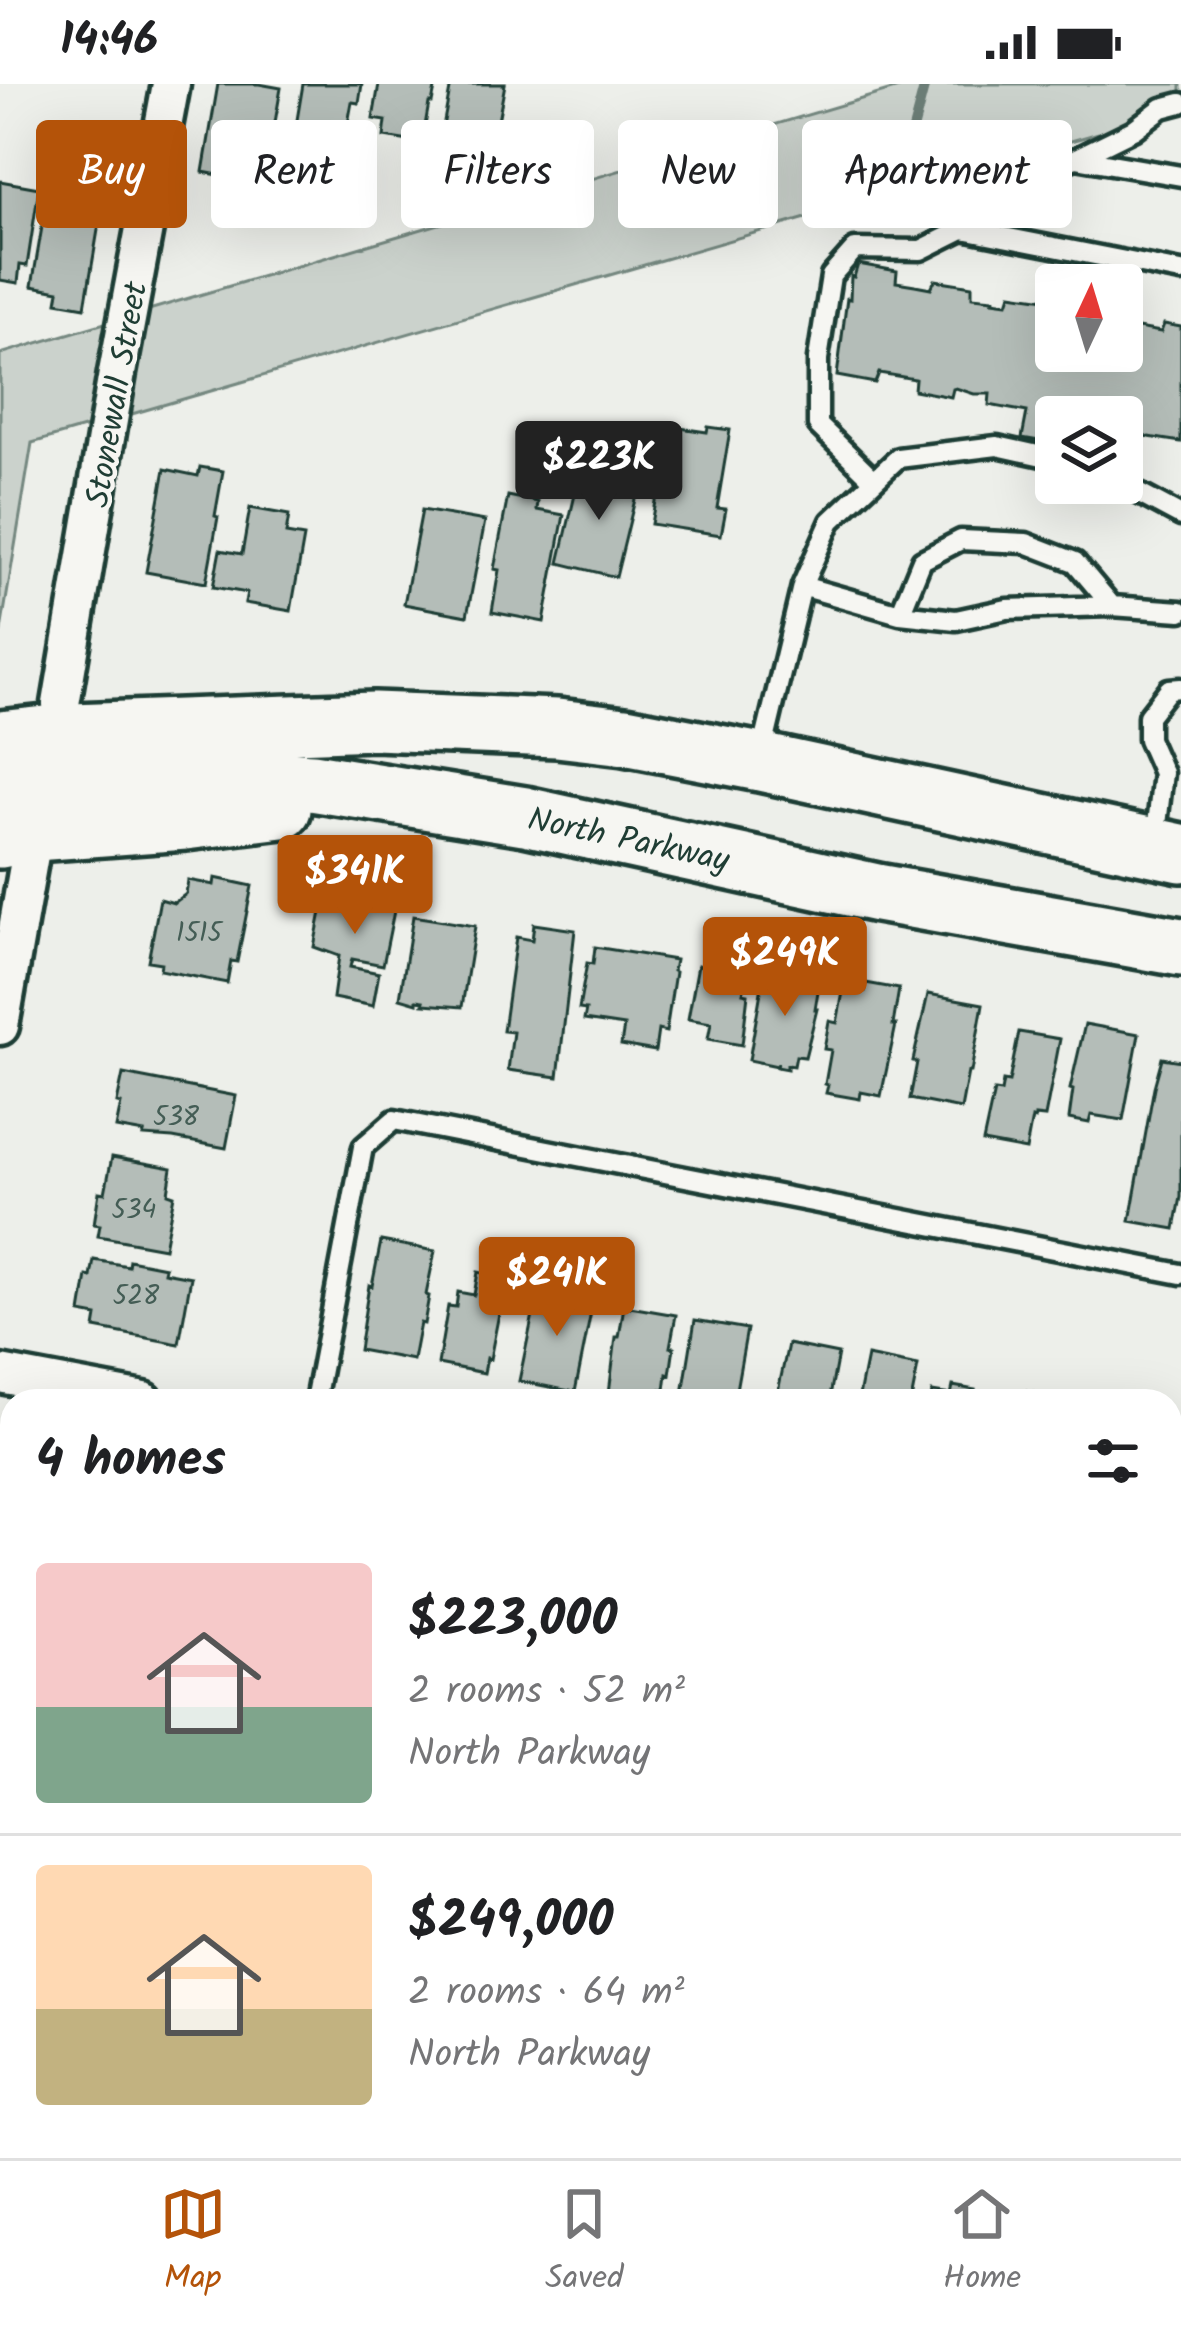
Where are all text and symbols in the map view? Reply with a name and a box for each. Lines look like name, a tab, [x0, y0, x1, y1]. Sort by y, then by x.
text: 14:46	[60, 6, 158, 78]
chip: Buy	[36, 120, 187, 228]
chip: Rent	[211, 120, 377, 228]
chip: Filters	[401, 120, 594, 228]
chip: New	[618, 120, 778, 228]
chip: Apartment	[802, 120, 1072, 228]
north arrow	[1035, 264, 1143, 372]
map controls	[1035, 264, 1143, 504]
street label: Stonewall Street	[73, 276, 165, 512]
button: layers	[1035, 396, 1143, 504]
pin: $223K	[515, 421, 683, 523]
text: $223K	[542, 429, 656, 491]
street label: North Parkway	[523, 794, 734, 889]
pin: $341K	[271, 835, 439, 937]
text: $341K	[305, 843, 405, 905]
house number: 1515	[176, 912, 223, 955]
pin: $249K	[701, 917, 869, 1019]
text: $249K	[730, 925, 840, 987]
house number: 538	[153, 1096, 200, 1139]
house number: 534	[112, 1189, 156, 1232]
pin: $241K	[473, 1237, 641, 1339]
text: $241K	[506, 1245, 608, 1307]
house number: 528	[113, 1275, 160, 1318]
text: 4 homes	[36, 1421, 226, 1502]
icon: filters	[1080, 1428, 1146, 1494]
text: $223,000	[408, 1581, 617, 1662]
icon: home	[132, 1611, 276, 1755]
text: 2 rooms · 52 m²	[408, 1662, 685, 1724]
text: North Parkway	[408, 1724, 650, 1786]
text: $249,000	[408, 1882, 613, 1963]
icon: home	[132, 1913, 276, 2057]
text: 2 rooms · 64 m²	[408, 1963, 685, 2025]
text: North Parkway	[408, 2025, 650, 2087]
tab: Map	[160, 2181, 226, 2306]
tab: Saved	[545, 2181, 624, 2306]
tab: Home	[943, 2181, 1021, 2306]

